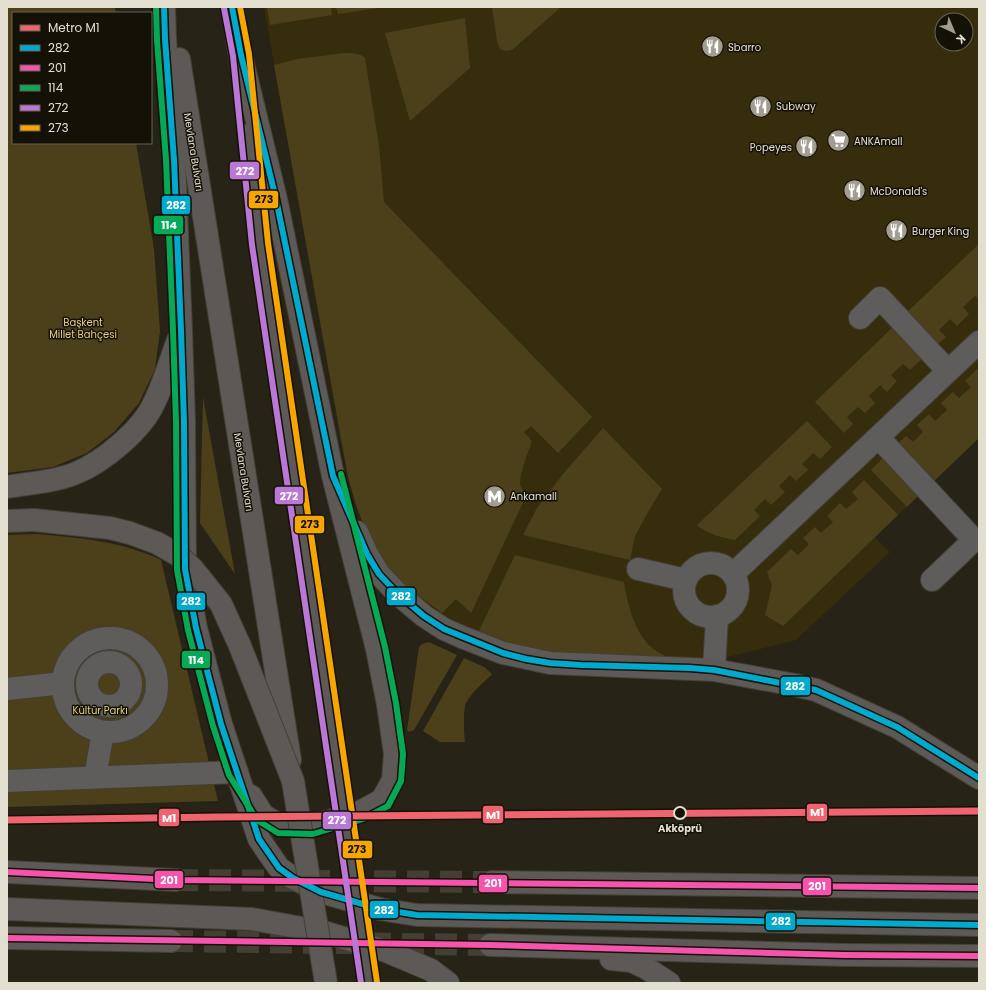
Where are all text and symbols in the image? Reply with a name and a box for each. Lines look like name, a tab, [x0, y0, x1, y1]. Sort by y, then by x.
legend	[12, 12, 152, 144]
north arrow	[934, 12, 974, 52]
text: Metro M1	[48, 19, 100, 36]
text: K	[952, 31, 969, 48]
restaurant icon: Sbarro	[699, 34, 725, 60]
text: 282	[48, 39, 69, 56]
place label: Sbarro	[728, 40, 761, 55]
text: 201	[48, 59, 66, 76]
text: 114	[48, 79, 64, 96]
restaurant icon: Subway	[747, 93, 773, 119]
text: 272	[48, 99, 68, 116]
place label: Subway	[776, 99, 816, 114]
street label: Mevlana Bulvarı	[180, 112, 207, 192]
text: 273	[48, 119, 69, 136]
supermarket icon: ANKAmall	[826, 128, 852, 154]
restaurant icon: Popeyes	[794, 134, 820, 160]
place label: ANKAmall	[854, 134, 902, 149]
place label: Popeyes	[750, 140, 792, 155]
line badge: 272	[229, 161, 260, 180]
text: 272	[236, 163, 254, 179]
restaurant icon: McDonald's	[841, 178, 867, 204]
place label: McDonald's	[870, 184, 927, 199]
line badge: 273	[248, 190, 279, 209]
text: 273	[255, 191, 274, 207]
line badge: 282	[161, 195, 191, 215]
text: 282	[166, 197, 186, 213]
line badge: 114	[153, 215, 184, 235]
text: 114	[161, 217, 177, 233]
restaurant icon: Burger King	[884, 218, 910, 244]
place label: Burger King	[912, 224, 969, 239]
park label: Başkent Millet Bahçesi	[49, 315, 117, 342]
street label: Mevlana Bulvarı	[230, 432, 257, 512]
metro station icon: Ankamall	[482, 483, 508, 509]
line badge: 272	[274, 486, 304, 505]
text: 272	[280, 488, 298, 504]
place label: Ankamall	[510, 489, 557, 504]
line badge: 273	[294, 515, 325, 534]
text: 273	[301, 516, 320, 532]
line badge: 282	[386, 587, 416, 606]
text: 282	[391, 588, 411, 604]
line badge: 282	[176, 592, 206, 611]
text: 282	[181, 593, 201, 609]
line badge: 114	[181, 650, 211, 669]
text: 114	[188, 652, 204, 668]
line badge: 282	[780, 676, 811, 696]
text: 282	[785, 678, 805, 694]
park label: Kültür Parkı	[72, 703, 128, 718]
line badge: M1	[806, 803, 828, 822]
text: M1	[810, 804, 824, 820]
line badge: M1	[482, 805, 504, 824]
marker: Akköprü	[673, 806, 687, 820]
text: M1	[486, 807, 500, 823]
line badge: M1	[158, 808, 180, 827]
text: M1	[162, 810, 176, 826]
line badge: 272	[322, 811, 352, 830]
text: 272	[328, 812, 346, 828]
place label: Akköprü	[658, 821, 702, 836]
line badge: 273	[342, 840, 373, 859]
text: 273	[348, 841, 367, 857]
line badge: 201	[154, 870, 184, 889]
text: 201	[160, 872, 178, 888]
line badge: 201	[478, 874, 508, 893]
text: 201	[484, 875, 502, 891]
line badge: 201	[802, 877, 832, 896]
text: 201	[808, 878, 826, 894]
line badge: 282	[369, 900, 399, 919]
text: 282	[374, 902, 394, 918]
line badge: 282	[765, 912, 796, 931]
text: 282	[771, 913, 791, 929]

